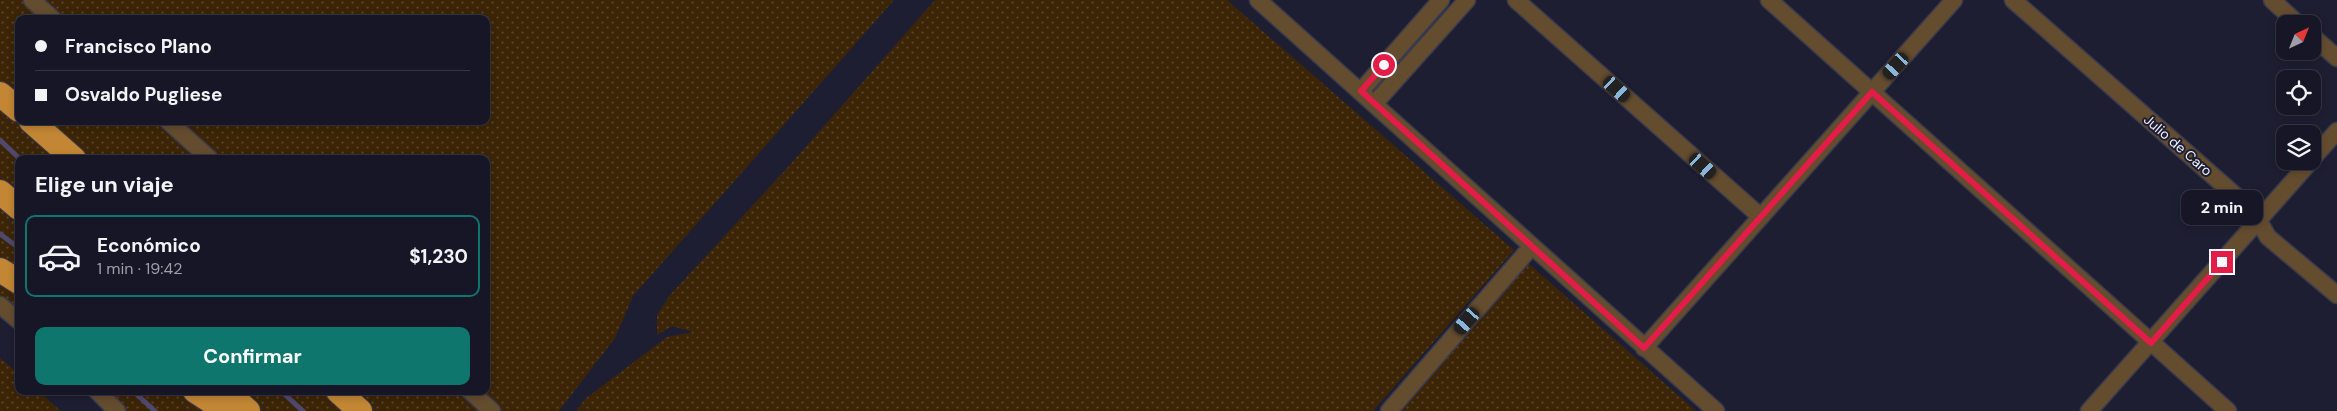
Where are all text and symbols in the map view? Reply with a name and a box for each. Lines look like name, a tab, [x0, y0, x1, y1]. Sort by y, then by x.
north arrow	[2276, 15, 2321, 60]
map controls	[2276, 15, 2321, 170]
text: Francisco Plano	[65, 34, 212, 59]
car	[1880, 50, 1911, 82]
route start	[1373, 54, 1395, 76]
button: locate	[2276, 70, 2321, 115]
car	[1600, 73, 1633, 105]
text: Osvaldo Pugliese	[65, 82, 222, 107]
street label: Julio de Caro	[2140, 110, 2216, 180]
button: layers	[2276, 125, 2321, 170]
car	[1686, 150, 1719, 182]
text: Elige un viaje	[35, 170, 174, 199]
callout: 2 min	[2181, 190, 2263, 224]
text: 2 min	[2201, 197, 2243, 218]
text: Económico	[97, 233, 201, 258]
icon: car	[37, 234, 82, 279]
text: $1,230	[409, 244, 468, 269]
route end	[2211, 251, 2233, 273]
text: 1 min · 19:42	[97, 258, 182, 279]
car	[1451, 305, 1482, 337]
button: Confirmar	[35, 327, 470, 385]

